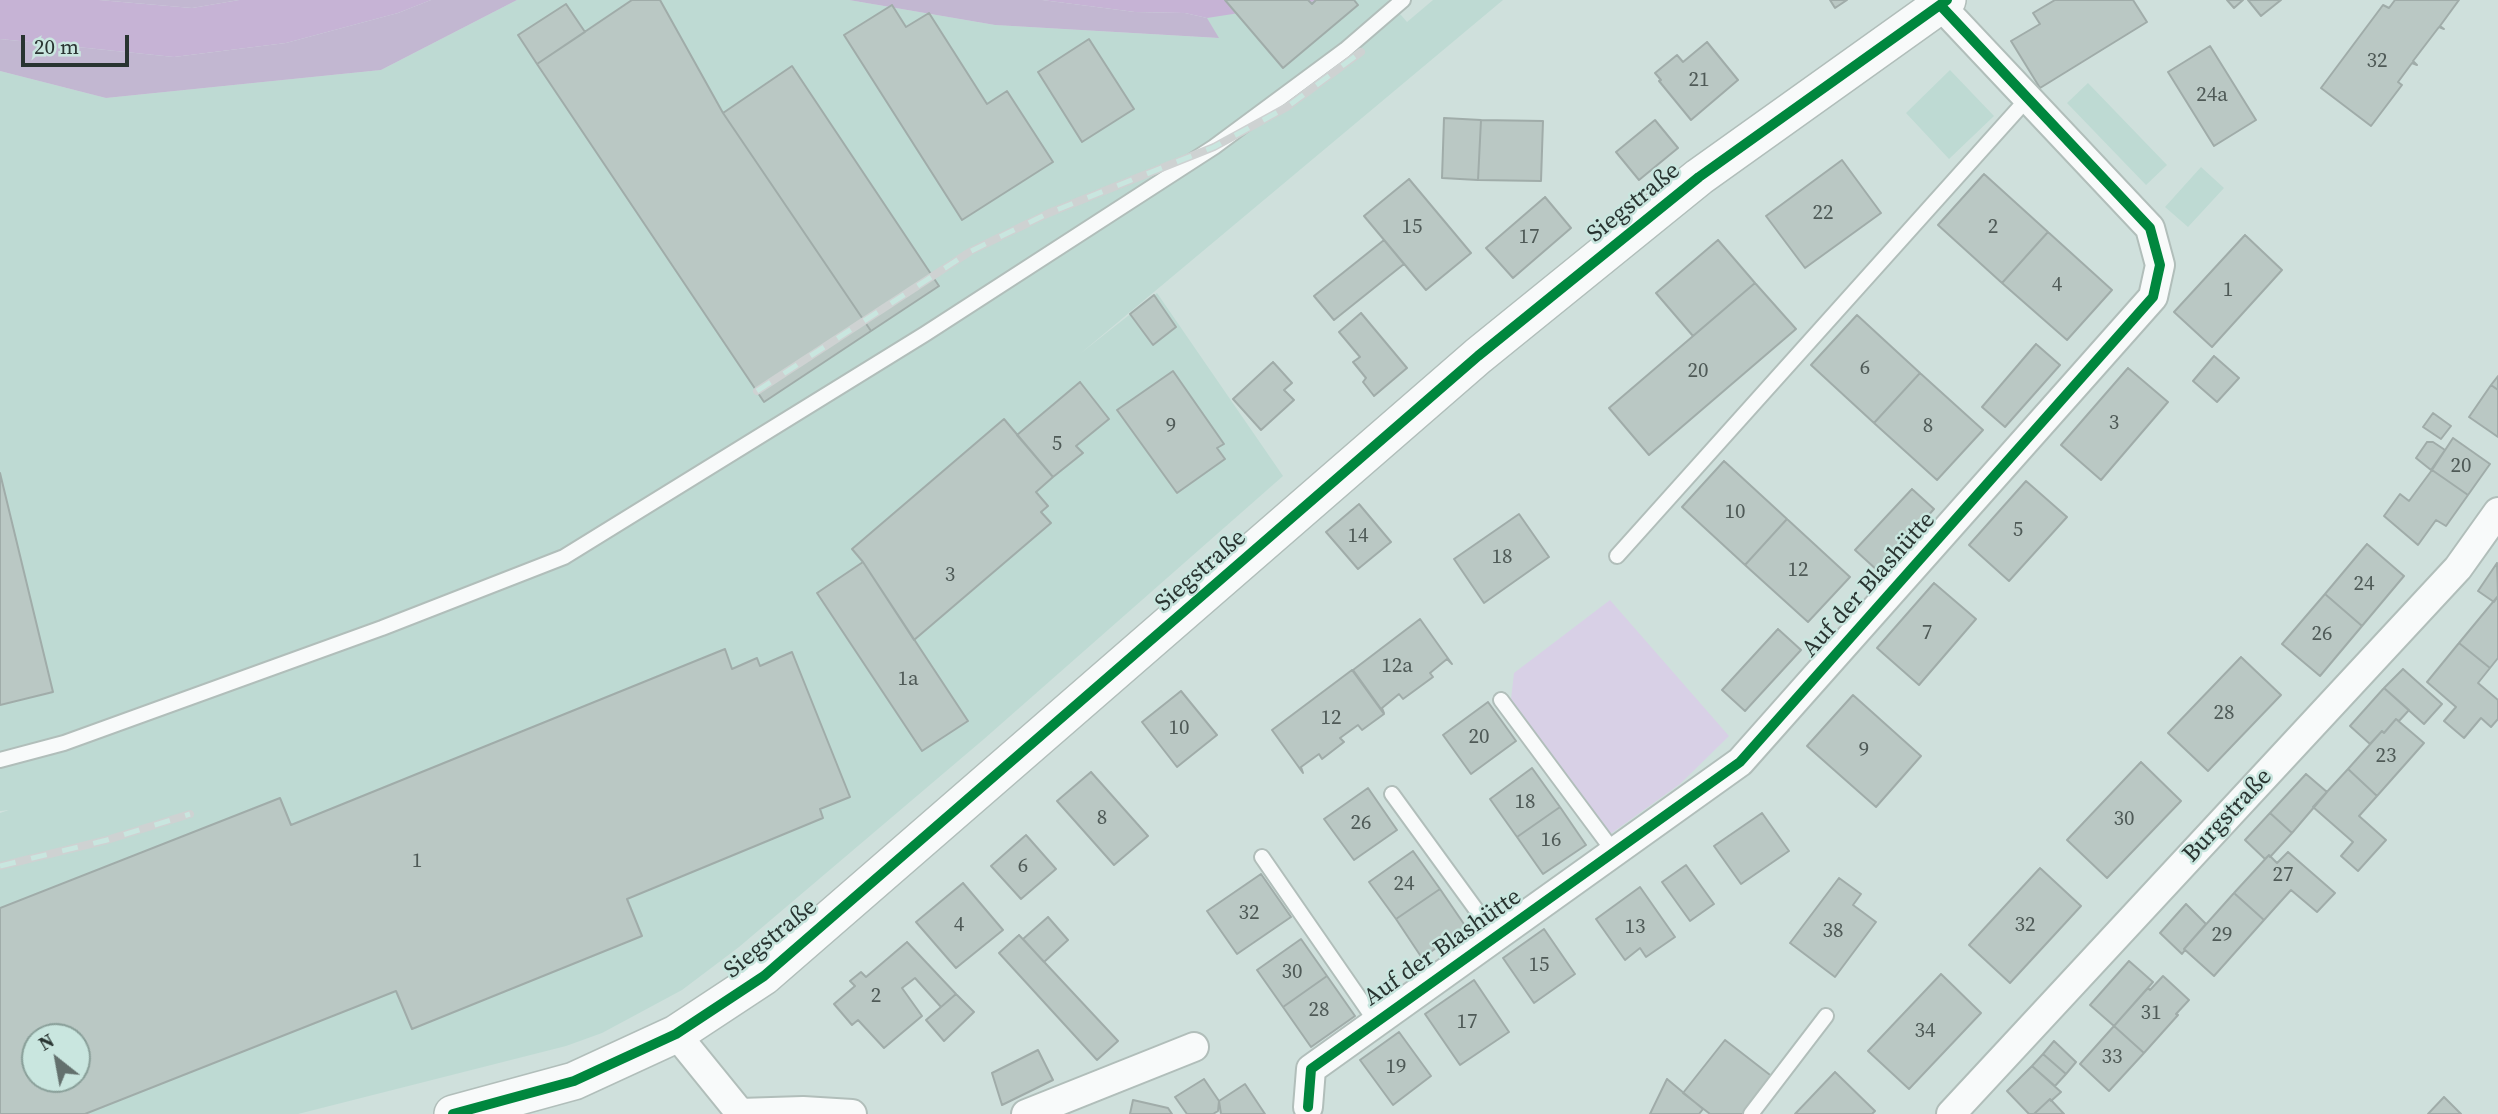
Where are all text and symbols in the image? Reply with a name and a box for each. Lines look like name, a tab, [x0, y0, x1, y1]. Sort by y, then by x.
scale bar	[24, 21, 133, 65]
text: 20 m	[34, 32, 79, 61]
house number: 32	[2367, 49, 2387, 75]
house number: 21	[1689, 68, 1709, 94]
house number: 24a	[2196, 83, 2228, 109]
street label: Siegstraße	[1582, 157, 1686, 249]
house number: 22	[1813, 201, 1833, 227]
house number: 15	[1402, 215, 1422, 241]
house number: 2	[1988, 215, 1998, 241]
house number: 17	[1519, 225, 1539, 251]
house number: 4	[2052, 273, 2062, 299]
house number: 1	[2223, 278, 2233, 304]
house number: 6	[1860, 356, 1870, 382]
house number: 20	[1688, 359, 1708, 385]
house number: 3	[2109, 411, 2119, 437]
house number: 9	[1166, 414, 1176, 440]
house number: 8	[1923, 414, 1933, 440]
house number: 5	[1052, 432, 1062, 458]
house number: 20	[2451, 454, 2471, 480]
house number: 10	[1725, 500, 1745, 526]
street label: Auf der Blashütte	[1796, 506, 1942, 664]
house number: 5	[2013, 518, 2023, 544]
street label: Siegstraße	[1150, 524, 1252, 618]
house number: 14	[1348, 524, 1368, 550]
house number: 18	[1492, 545, 1512, 571]
house number: 12	[1788, 558, 1808, 584]
house number: 3	[945, 563, 955, 589]
house number: 24	[2354, 572, 2374, 598]
house number: 7	[1922, 621, 1932, 647]
house number: 26	[2312, 622, 2332, 648]
house number: 12a	[1381, 654, 1413, 680]
house number: 1a	[897, 667, 919, 693]
house number: 28	[2214, 701, 2234, 727]
house number: 12	[1321, 706, 1341, 732]
house number: 10	[1169, 716, 1189, 742]
house number: 20	[1469, 725, 1489, 751]
house number: 9	[1859, 738, 1869, 764]
house number: 23	[2376, 744, 2396, 770]
street label: Burgstraße	[2177, 763, 2279, 869]
house number: 18	[1515, 790, 1535, 816]
house number: 8	[1097, 806, 1107, 832]
house number: 30	[2114, 807, 2134, 833]
house number: 26	[1351, 811, 1371, 837]
house number: 16	[1541, 828, 1561, 854]
house number: 1	[412, 849, 422, 875]
house number: 6	[1018, 854, 1028, 880]
house number: 27	[2273, 863, 2293, 889]
house number: 24	[1394, 872, 1414, 898]
street label: Auf der Blashütte	[1359, 883, 1527, 1013]
street label: Siegstraße	[719, 893, 823, 985]
house number: 32	[1239, 901, 1259, 927]
house number: 4	[954, 913, 964, 939]
house number: 32	[2015, 913, 2035, 939]
house number: 13	[1625, 915, 1645, 941]
house number: 38	[1823, 919, 1843, 945]
house number: 29	[2212, 923, 2232, 949]
house number: 15	[1529, 953, 1549, 979]
house number: 30	[1282, 960, 1302, 986]
house number: 2	[871, 984, 881, 1010]
house number: 28	[1309, 998, 1329, 1024]
house number: 31	[2141, 1001, 2161, 1027]
house number: 17	[1457, 1010, 1477, 1036]
house number: 34	[1915, 1019, 1935, 1045]
north arrow	[21, 1023, 91, 1093]
text: N	[34, 1027, 59, 1056]
house number: 33	[2102, 1045, 2122, 1071]
house number: 19	[1386, 1055, 1406, 1081]

